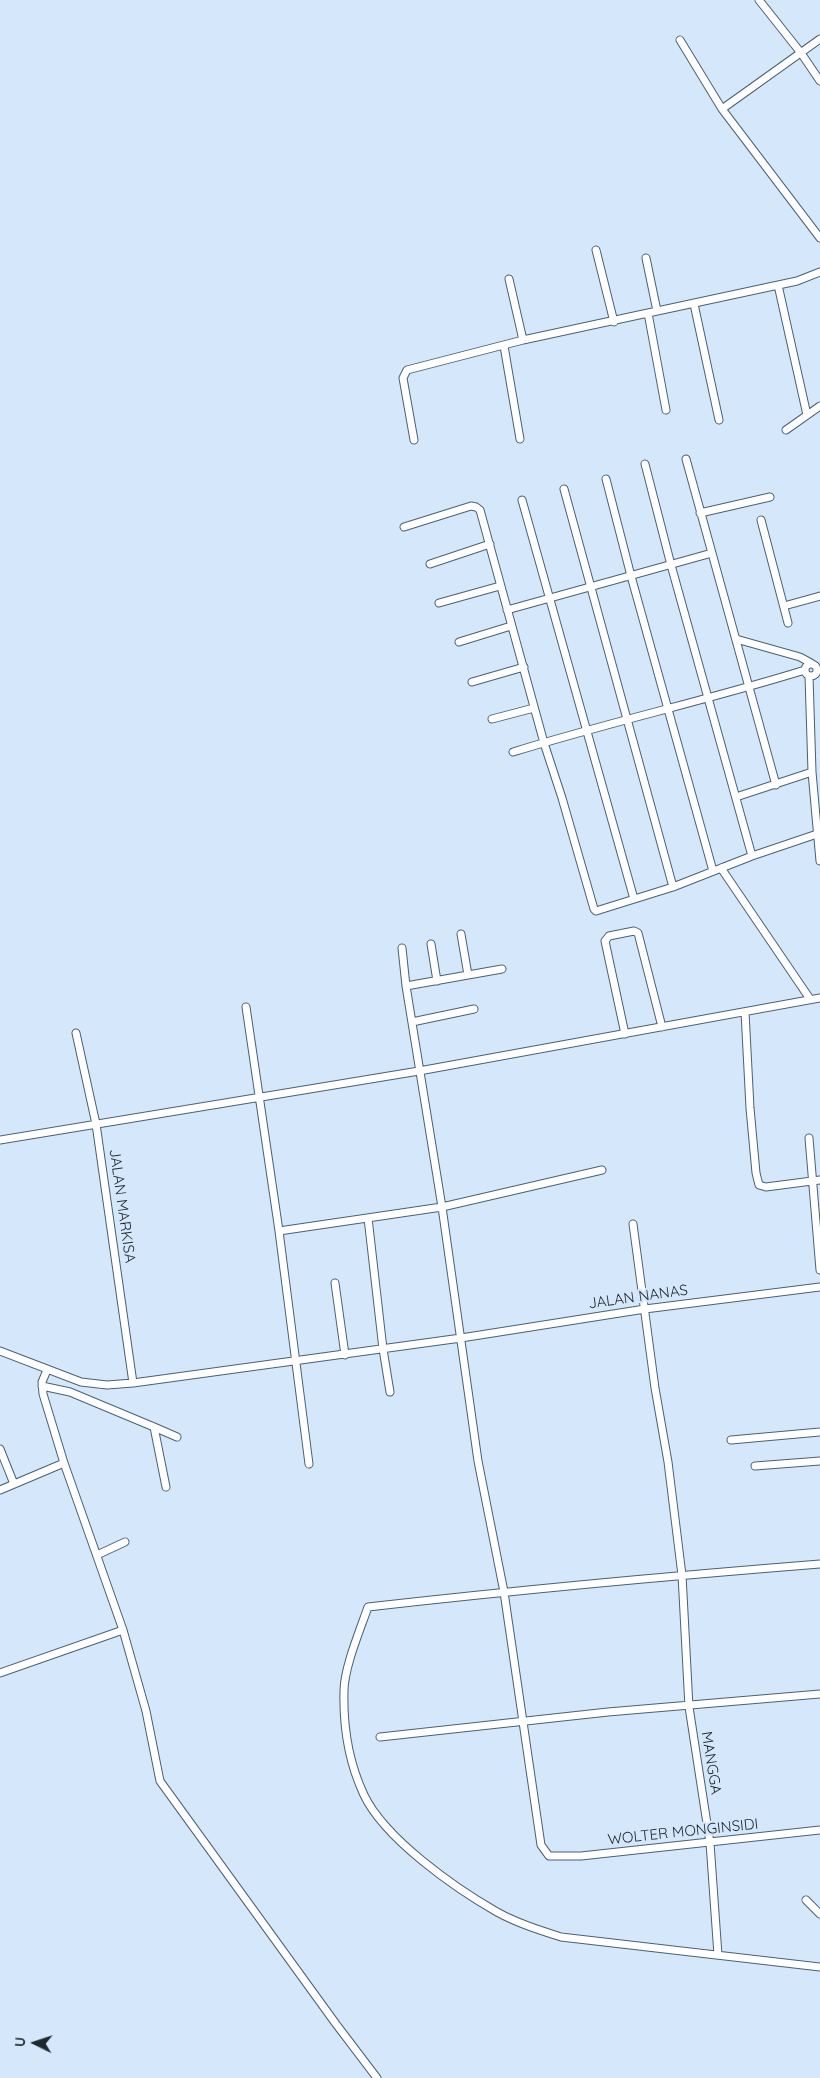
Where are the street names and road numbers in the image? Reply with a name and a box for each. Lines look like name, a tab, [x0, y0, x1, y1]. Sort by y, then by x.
street label: JALAN MARKISA	[105, 1148, 139, 1264]
street label: JALAN NANAS	[587, 1281, 689, 1313]
street label: MANGGA	[697, 1730, 725, 1796]
street label: WOLTER MONGINSIDI	[607, 1815, 759, 1849]

